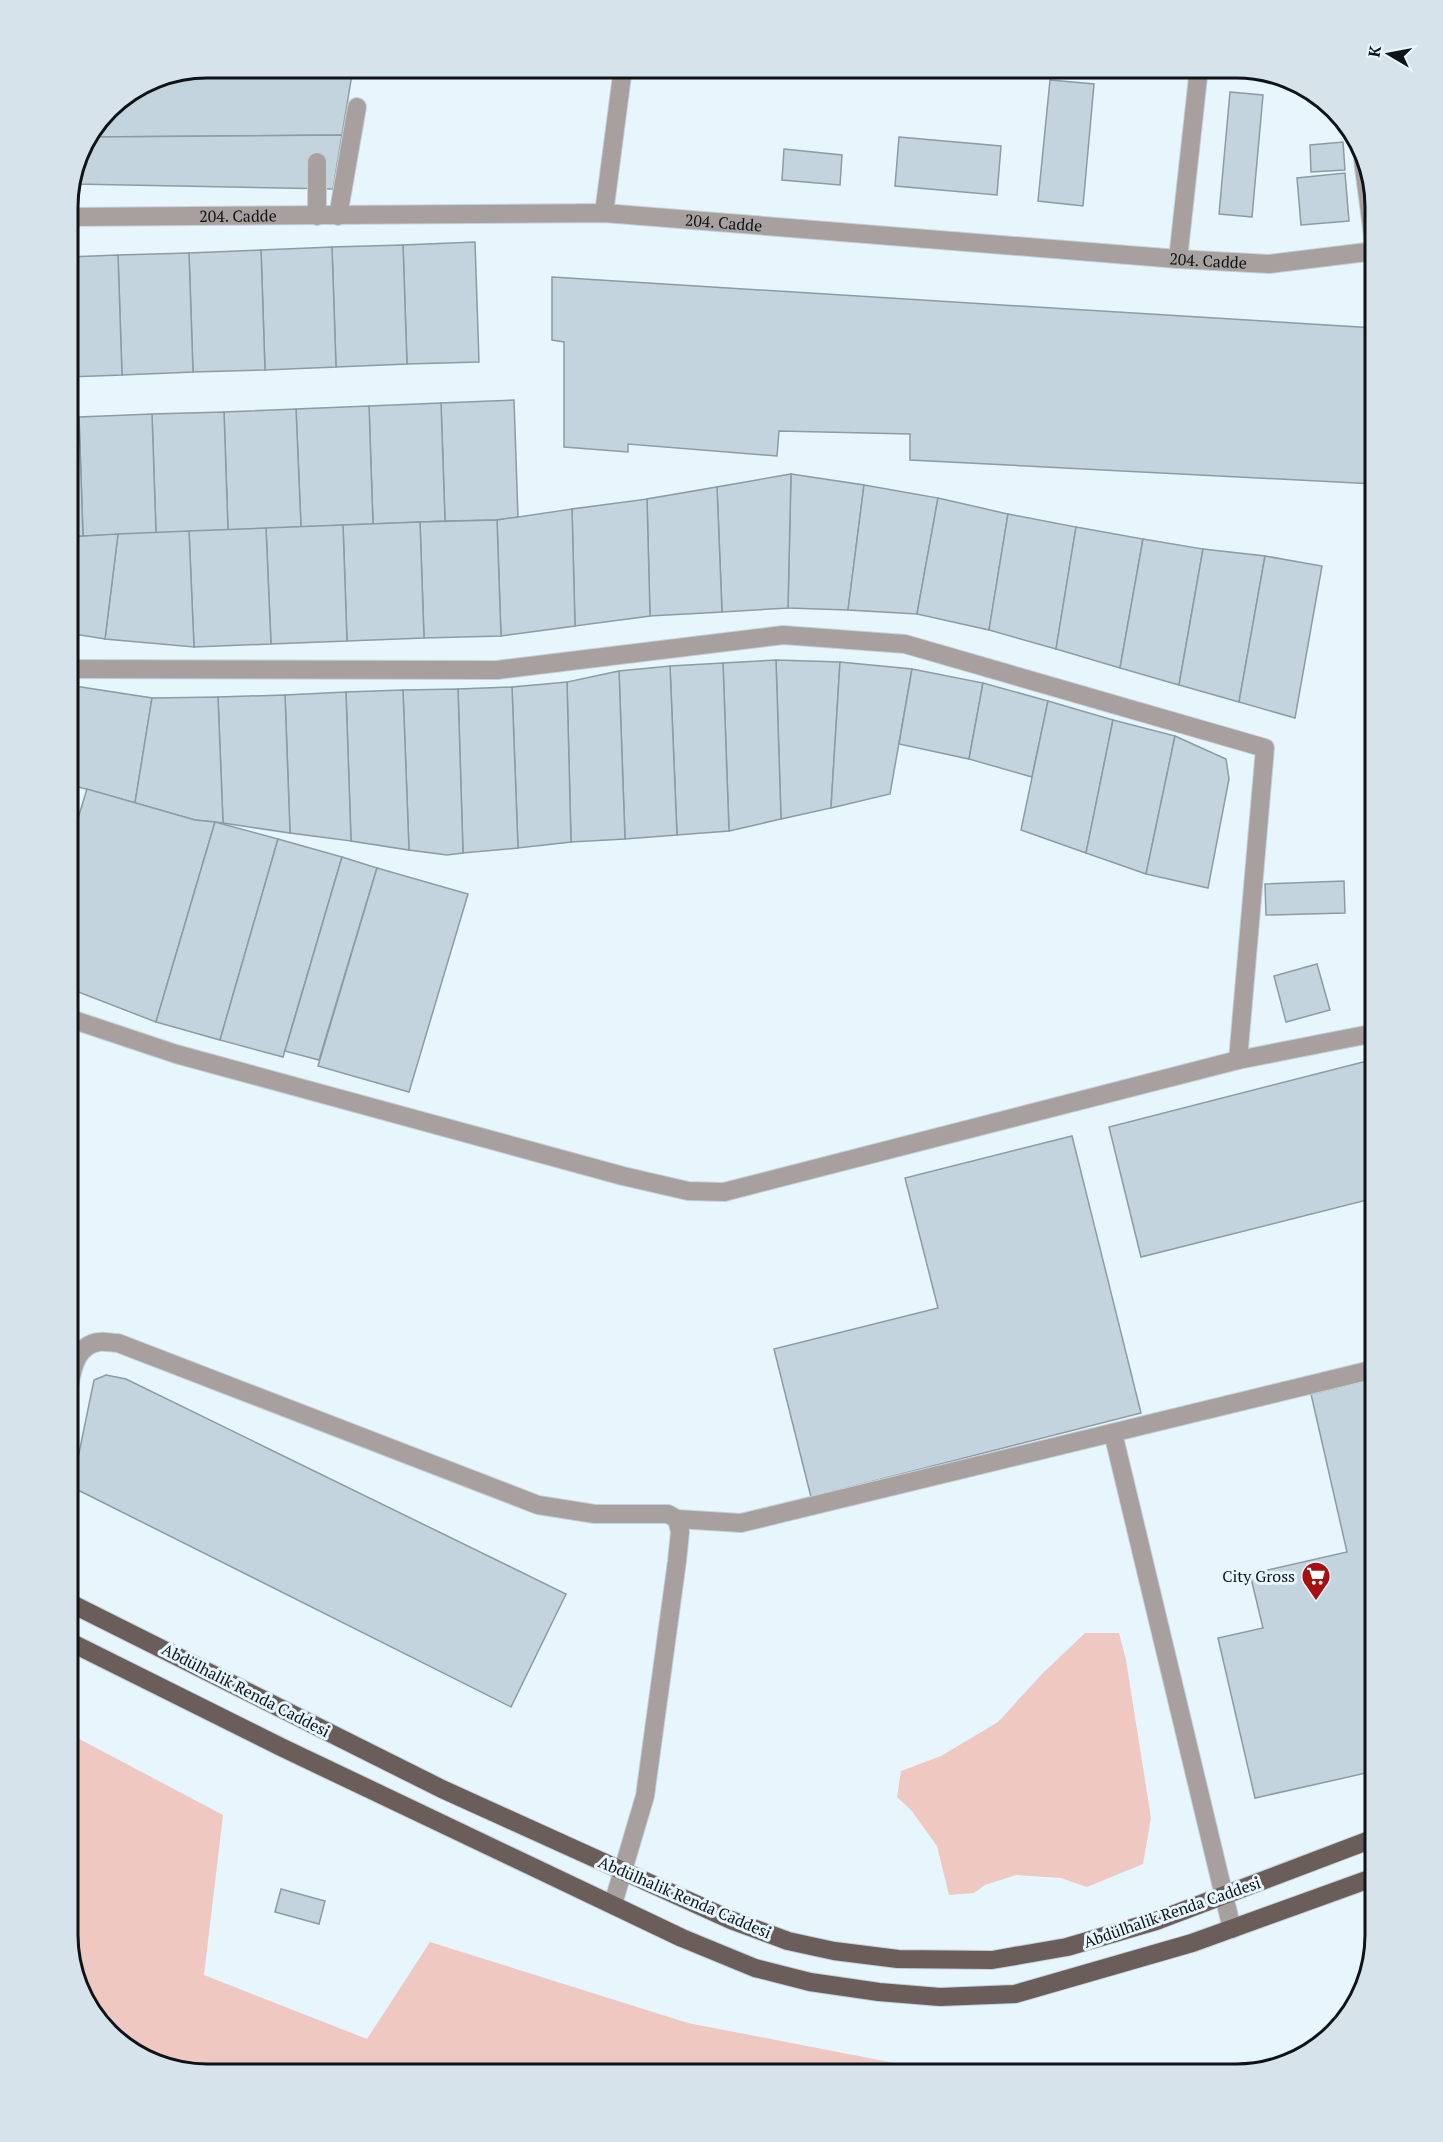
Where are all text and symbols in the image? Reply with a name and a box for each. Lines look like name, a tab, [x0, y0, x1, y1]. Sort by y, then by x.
north arrow	[1359, 24, 1419, 84]
text: K	[1362, 43, 1386, 59]
street label: 204. Cadde	[199, 204, 277, 227]
street label: 204. Cadde	[684, 209, 763, 237]
street label: 204. Cadde	[1169, 247, 1247, 274]
supermarket icon: City Gross	[1300, 1560, 1332, 1602]
place label: City Gross	[1222, 1565, 1295, 1587]
street label: Abdülhalik Renda Caddesi	[158, 1638, 334, 1742]
street label: Abdülhalik Renda Caddesi	[595, 1851, 775, 1944]
street label: Abdülhalik Renda Caddesi	[1080, 1871, 1264, 1953]

